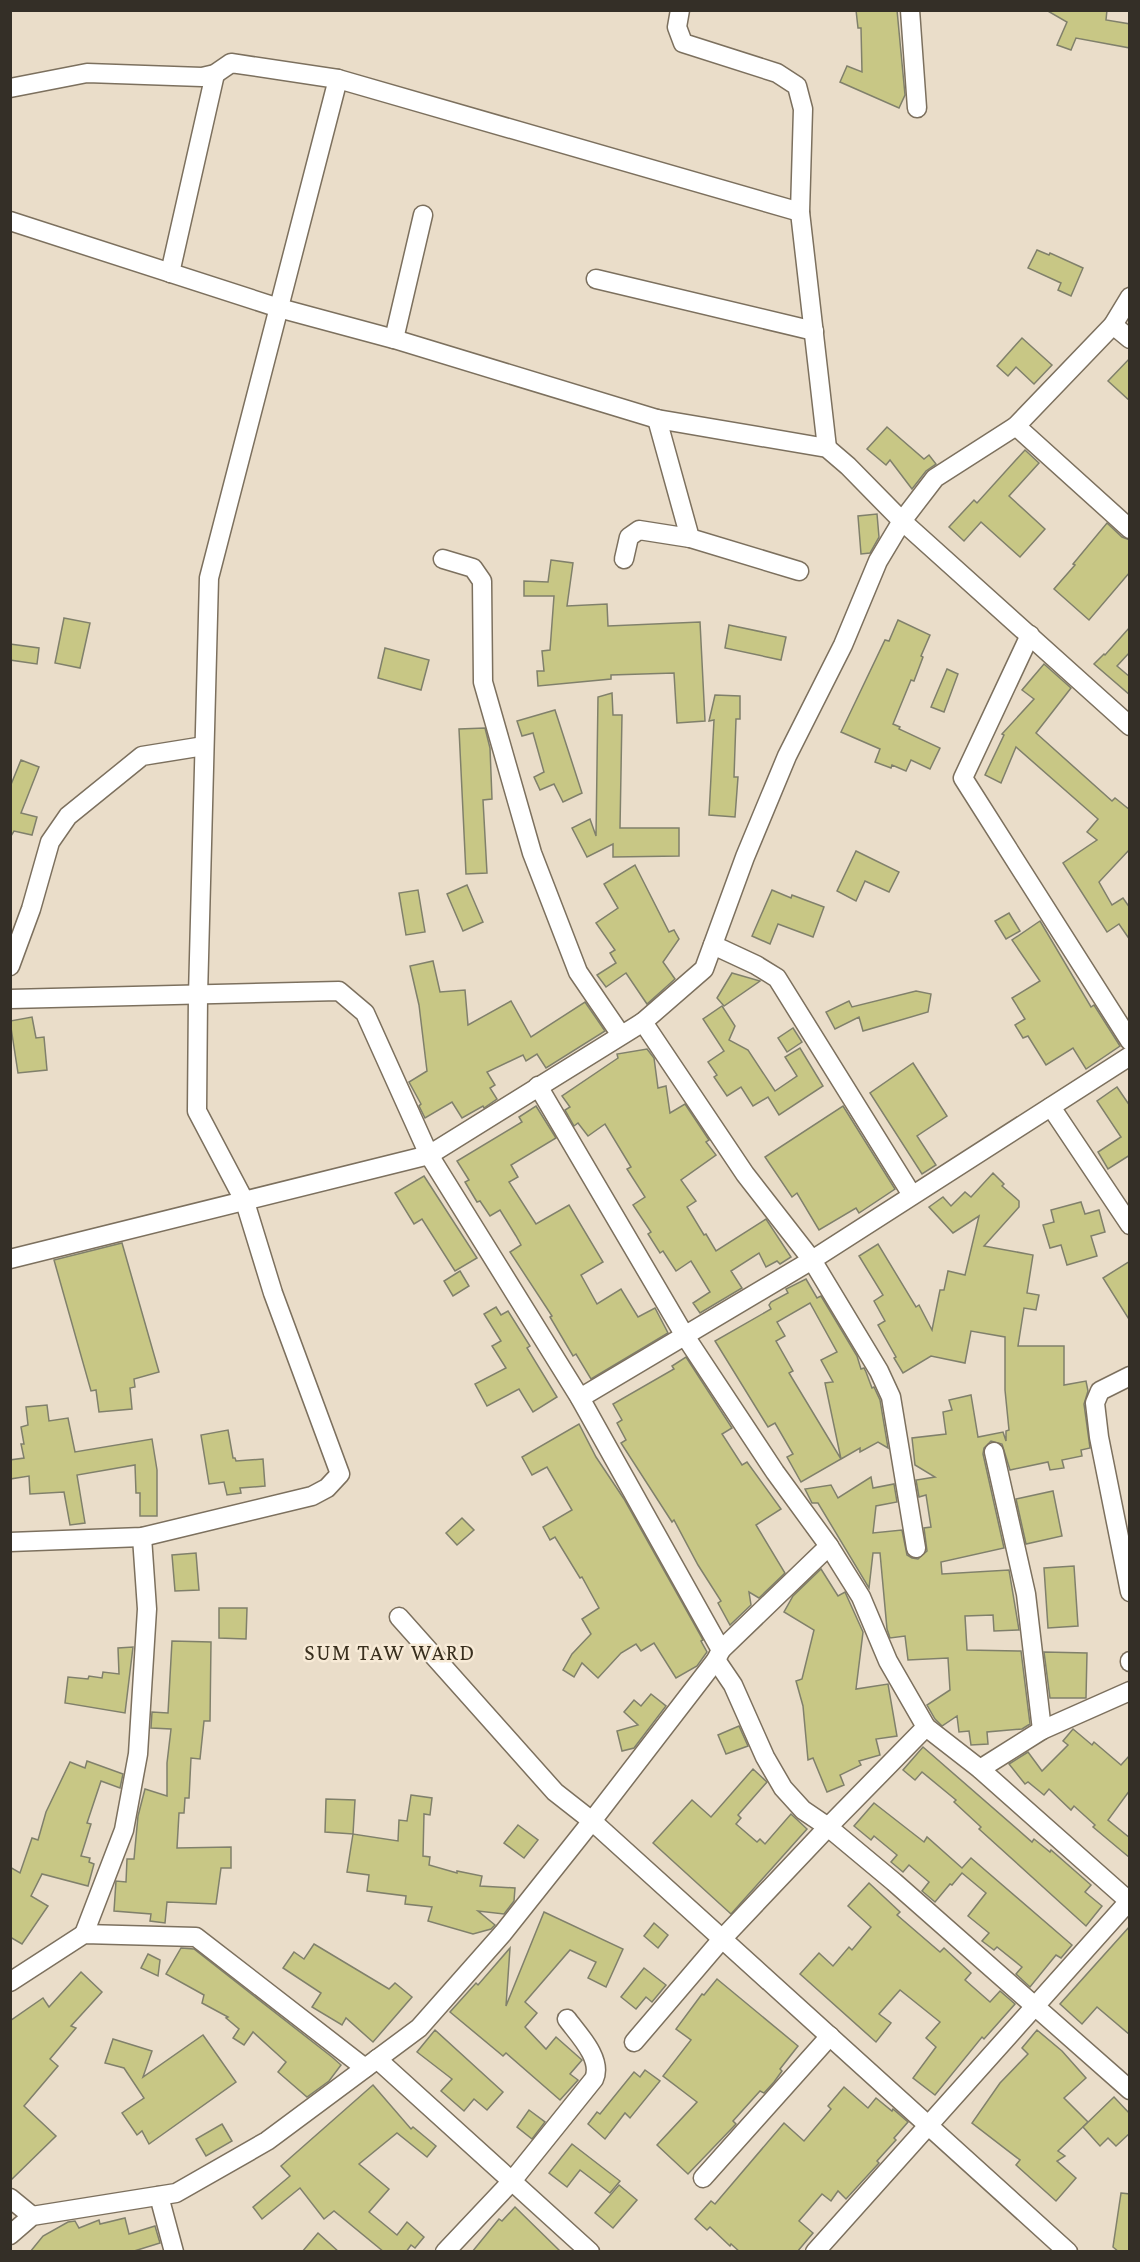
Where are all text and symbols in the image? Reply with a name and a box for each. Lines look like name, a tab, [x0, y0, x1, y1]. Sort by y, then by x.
district label: SUM TAW WARD	[304, 1640, 476, 1665]

